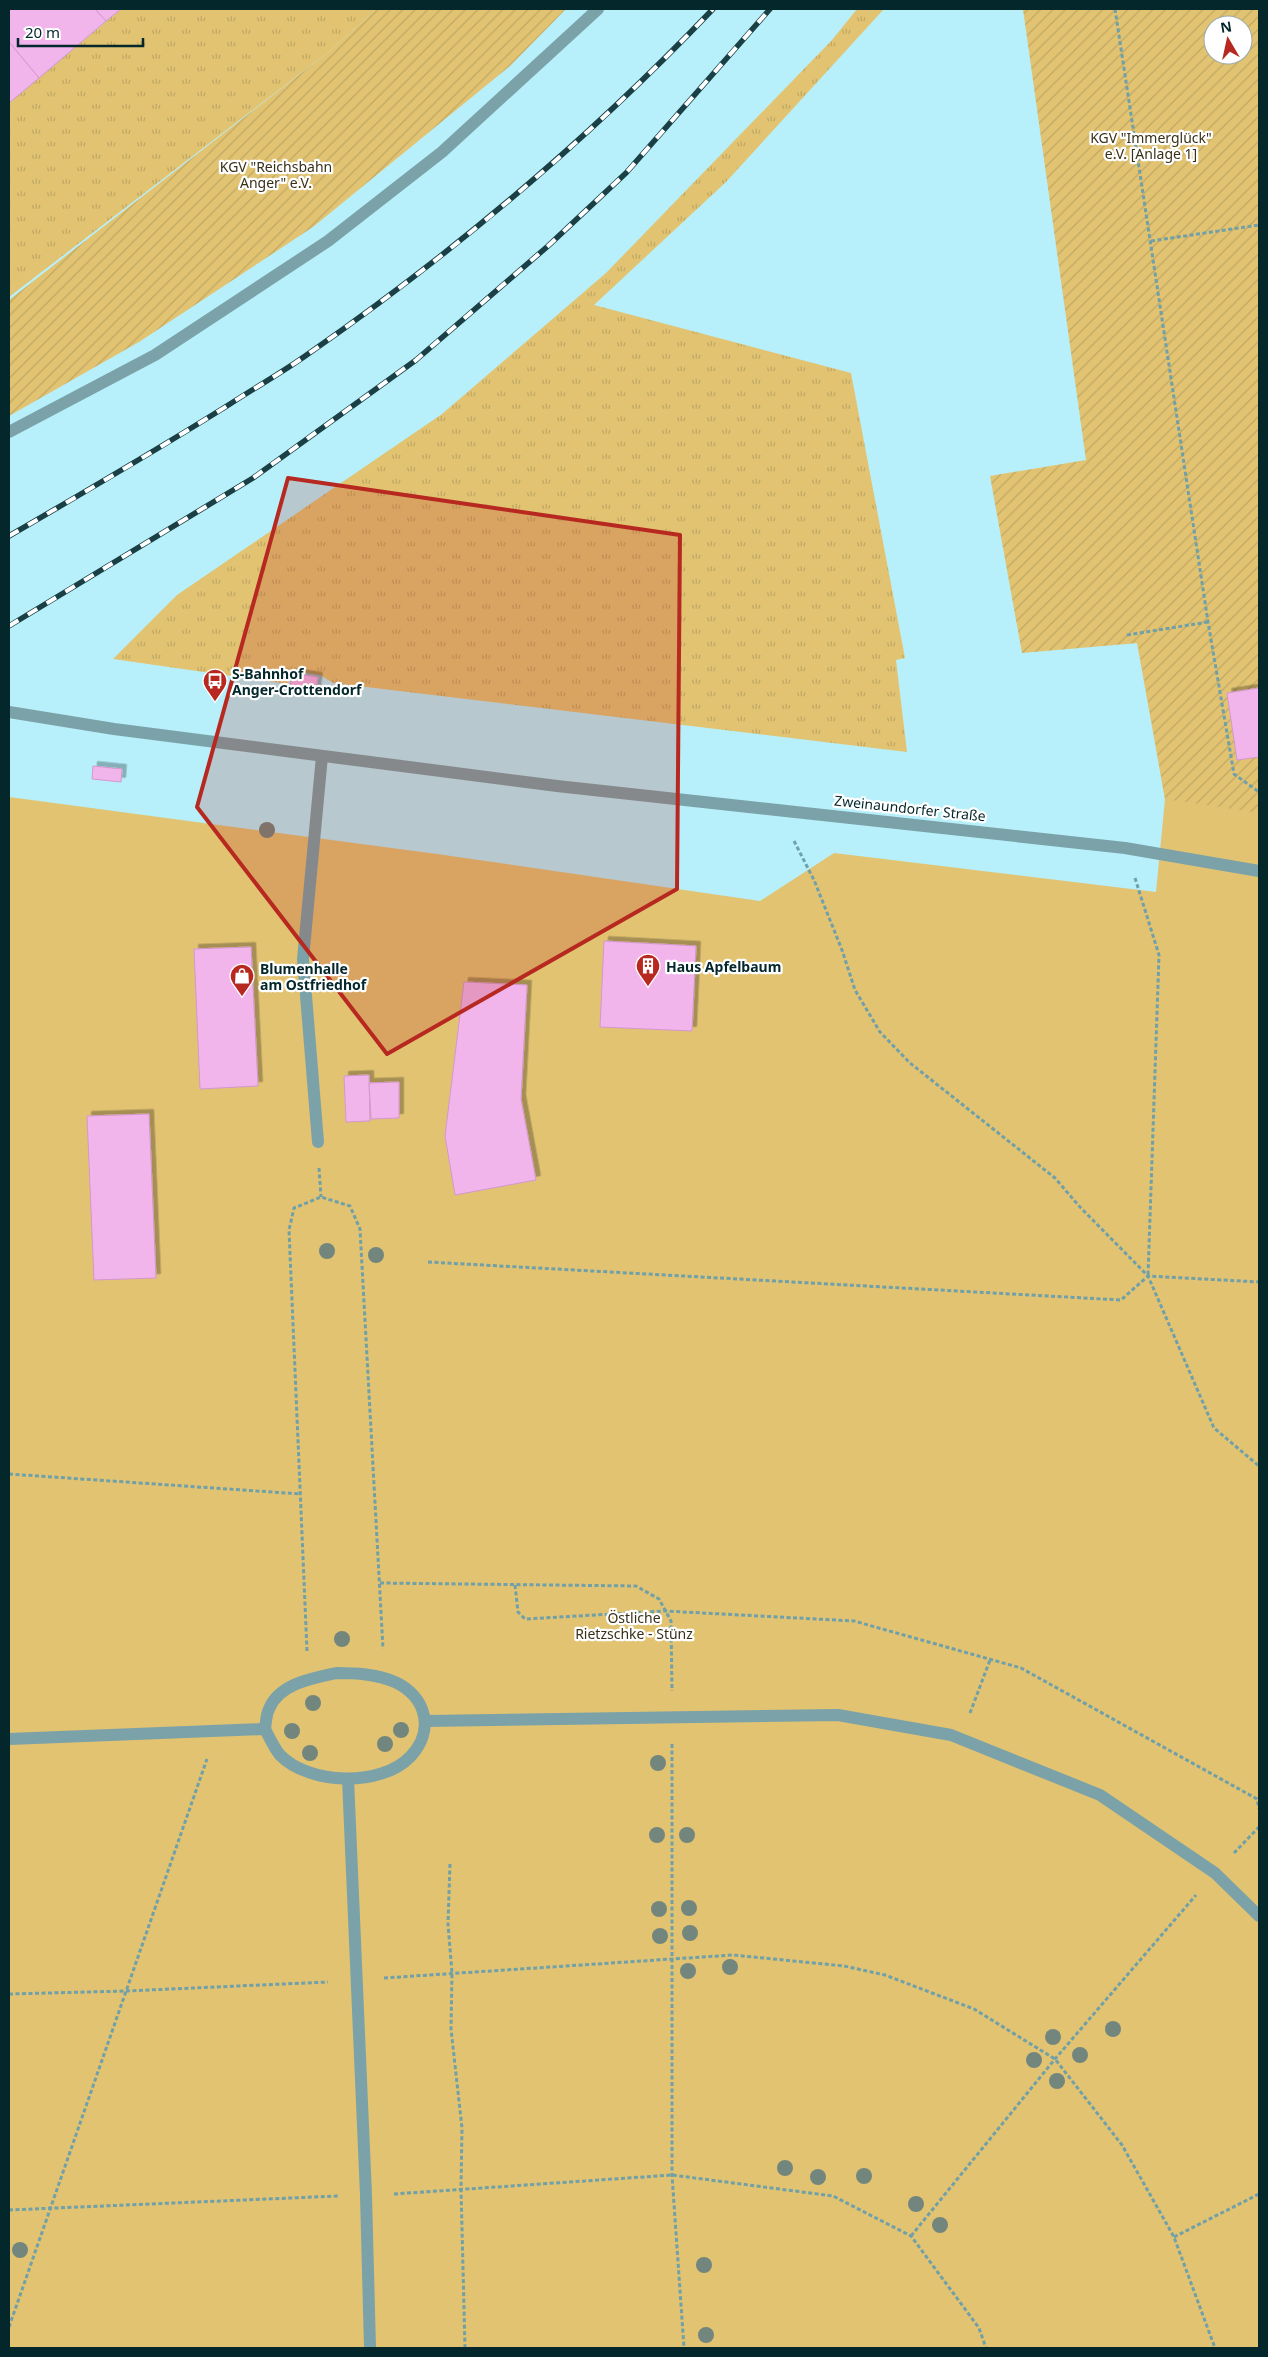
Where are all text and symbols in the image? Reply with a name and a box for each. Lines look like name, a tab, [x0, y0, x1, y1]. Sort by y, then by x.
scale bar	[18, 15, 142, 47]
north arrow	[1203, 15, 1253, 65]
text: N	[1219, 16, 1233, 37]
text: 20 m	[25, 22, 60, 42]
park label: KGV "Immerglück" e.V. [Anlage 1]	[1090, 128, 1212, 163]
park label: KGV "Reichsbahn Anger" e.V.	[220, 157, 332, 192]
place label: S-Bahnhof Anger-Crottendorf	[232, 664, 363, 699]
bus stop icon: S-Bahnhof Anger-Crottendorf	[202, 668, 228, 702]
street label: Zweinaundorfer Straße	[833, 791, 987, 825]
building icon: Haus Apfelbaum	[635, 953, 661, 987]
place label: Haus Apfelbaum	[666, 957, 781, 976]
place label: Blumenhalle am Ostfriedhof	[260, 959, 368, 994]
shop icon: Blumenhalle am Ostfriedhof	[229, 963, 255, 997]
park label: Östliche Rietzschke - Stünz	[575, 1608, 693, 1643]

